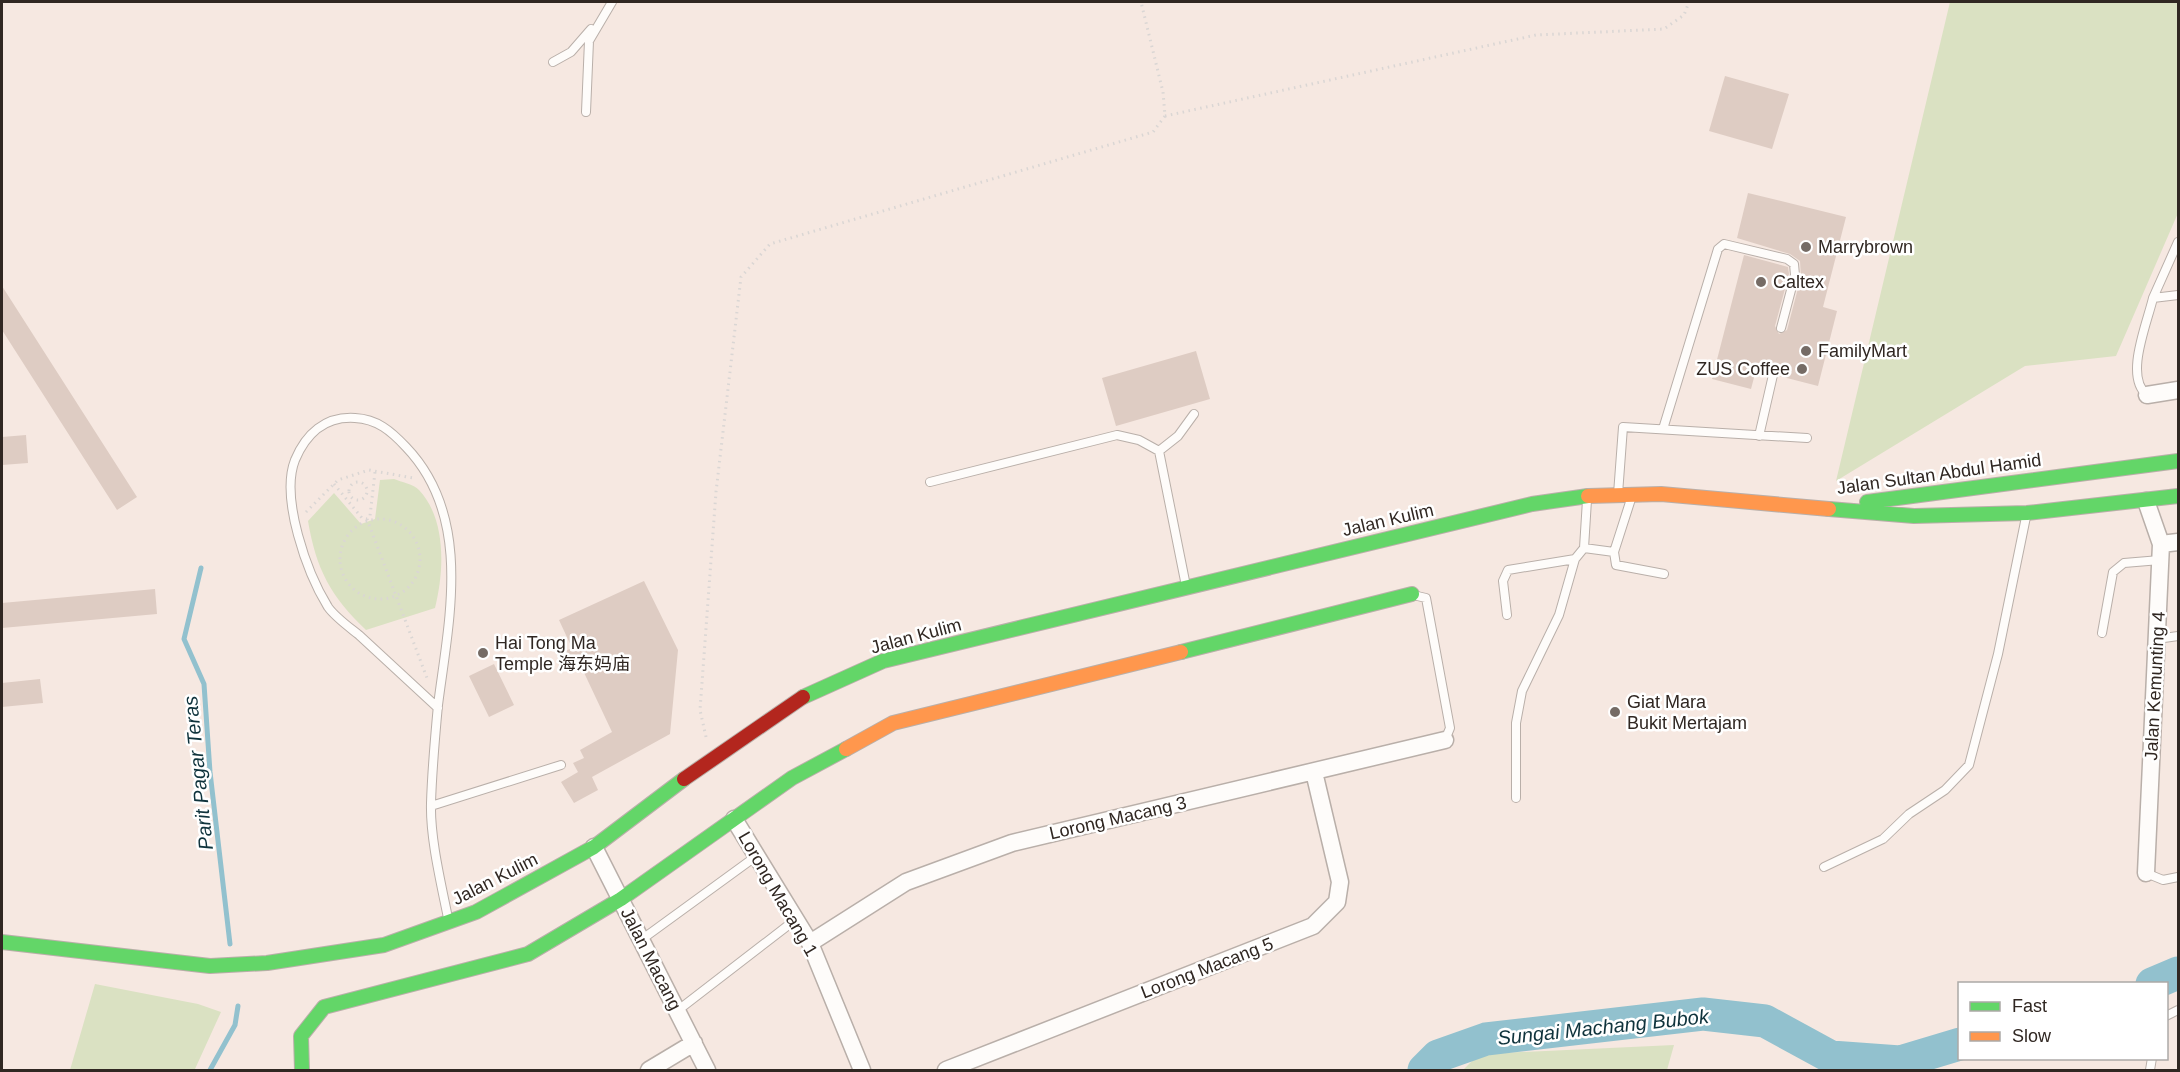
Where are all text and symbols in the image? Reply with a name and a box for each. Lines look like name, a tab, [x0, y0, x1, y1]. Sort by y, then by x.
place label: Marrybrown	[1818, 237, 1913, 257]
marker: Marrybrown	[1799, 240, 1813, 254]
place label: Caltex	[1773, 272, 1824, 292]
marker: Caltex	[1754, 275, 1768, 289]
place label: FamilyMart	[1818, 341, 1907, 361]
marker: FamilyMart	[1799, 344, 1813, 358]
place label: ZUS Coffee	[1696, 359, 1790, 379]
marker: ZUS Coffee	[1795, 362, 1809, 376]
street label: Jalan Sultan Abdul Hamid	[1836, 450, 2042, 498]
street label: Jalan Kulim	[1340, 500, 1436, 540]
street label: Jalan Kemunting 4	[2141, 611, 2169, 761]
street label: Jalan Kulim	[868, 614, 964, 658]
place label: Hai Tong Ma Temple 海东妈庙	[495, 633, 630, 674]
marker: Hai Tong Ma Temple 海东妈庙	[476, 646, 490, 660]
place label: Giat Mara Bukit Mertajam	[1627, 692, 1747, 733]
water label: Parit Pagar Teras	[179, 695, 217, 851]
marker: Giat Mara Bukit Mertajam	[1608, 705, 1622, 719]
street label: Lorong Macang 3	[1047, 792, 1189, 844]
street label: Lorong Macang 1	[734, 828, 822, 960]
street label: Jalan Kulim	[449, 849, 541, 909]
street label: Jalan Macang	[617, 905, 685, 1013]
street label: Lorong Macang 5	[1138, 934, 1276, 1002]
legend	[1958, 982, 2168, 1060]
text: Fast	[2012, 996, 2047, 1016]
water label: Sungai Machang Bubok	[1496, 1005, 1711, 1049]
text: Slow	[2012, 1026, 2052, 1046]

